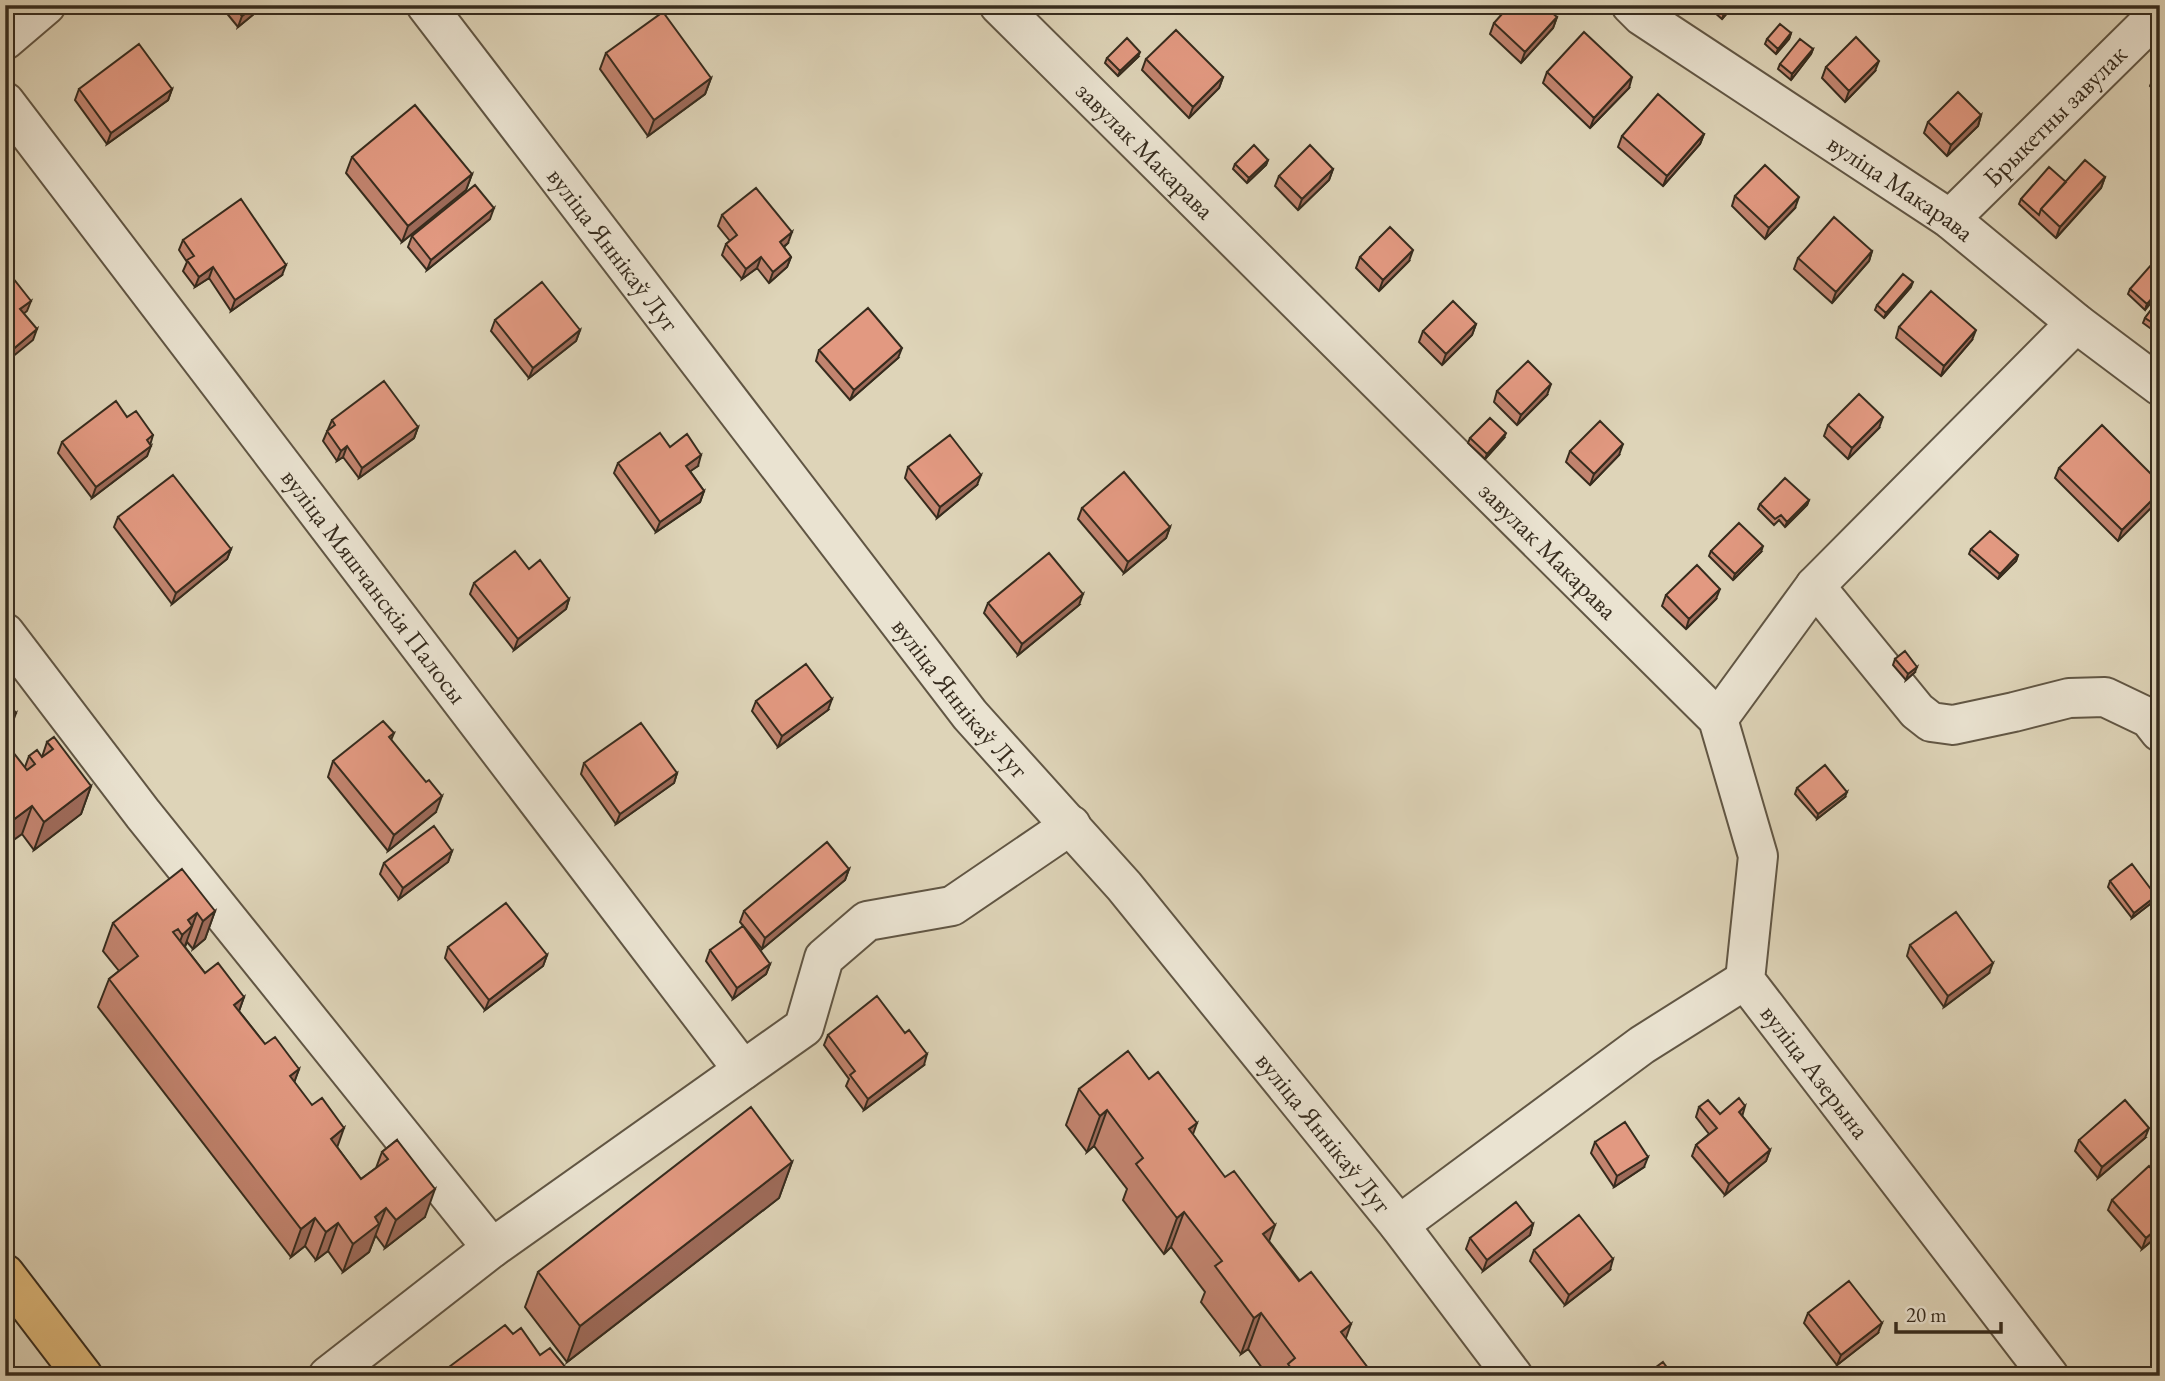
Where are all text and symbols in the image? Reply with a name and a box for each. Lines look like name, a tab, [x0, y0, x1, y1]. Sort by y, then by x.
street label: Брыкетны завулак	[1975, 37, 2134, 194]
street label: завулак Макарава	[1068, 74, 1222, 227]
street label: вуліца Макарава	[1821, 126, 1982, 249]
street label: вуліца Яннікаў Луг	[540, 161, 687, 338]
street label: вуліца Мяшчанскія Палосы	[274, 462, 475, 711]
street label: завулак Макарава	[1471, 474, 1625, 627]
street label: вуліца Яннікаў Луг	[884, 611, 1036, 786]
street label: вуліца Азерына	[1753, 997, 1878, 1146]
street label: вуліца Яннікаў Луг	[1248, 1045, 1400, 1220]
scale bar	[1896, 1290, 2000, 1334]
text: 20 m	[1906, 1301, 1947, 1328]

